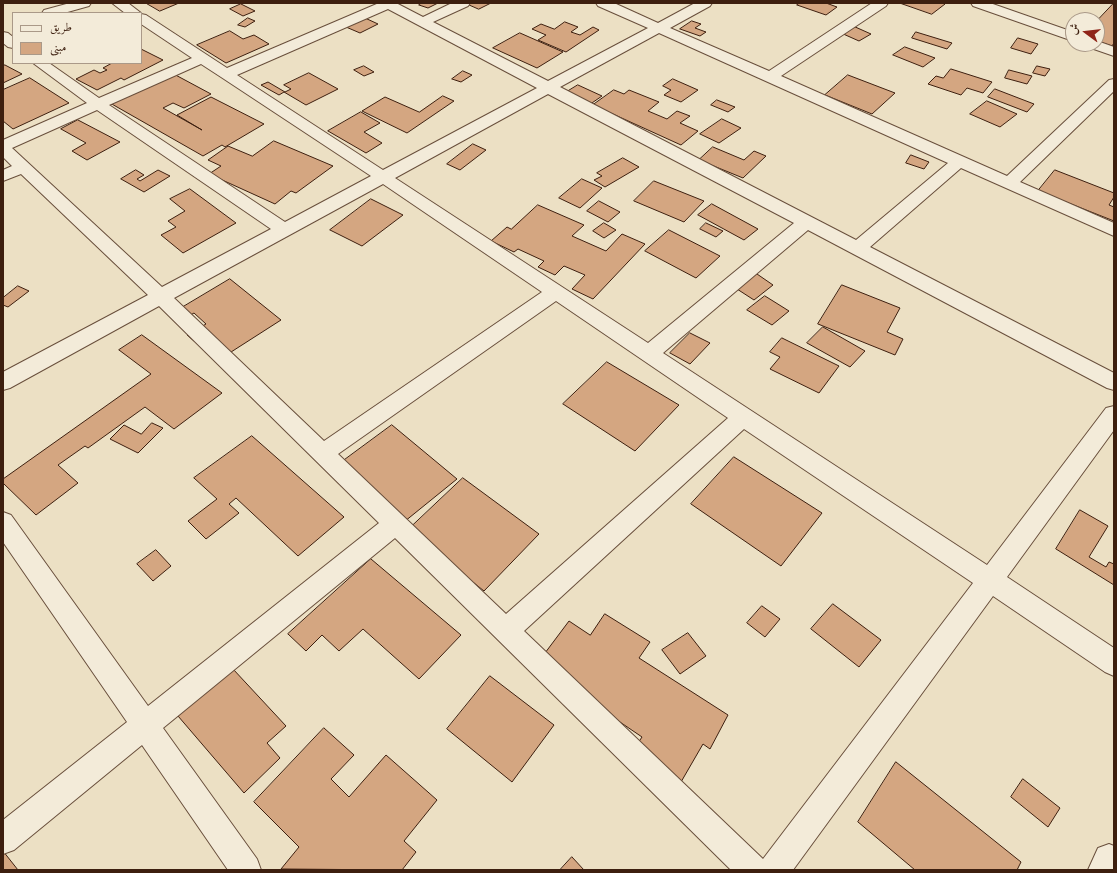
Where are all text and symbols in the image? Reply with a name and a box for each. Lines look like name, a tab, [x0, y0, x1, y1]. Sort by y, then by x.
legend	[12, 12, 142, 64]
north arrow	[1065, 12, 1105, 52]
text: طريق	[50, 20, 72, 34]
text: ش	[1066, 22, 1082, 36]
text: مبنى	[50, 40, 66, 54]

